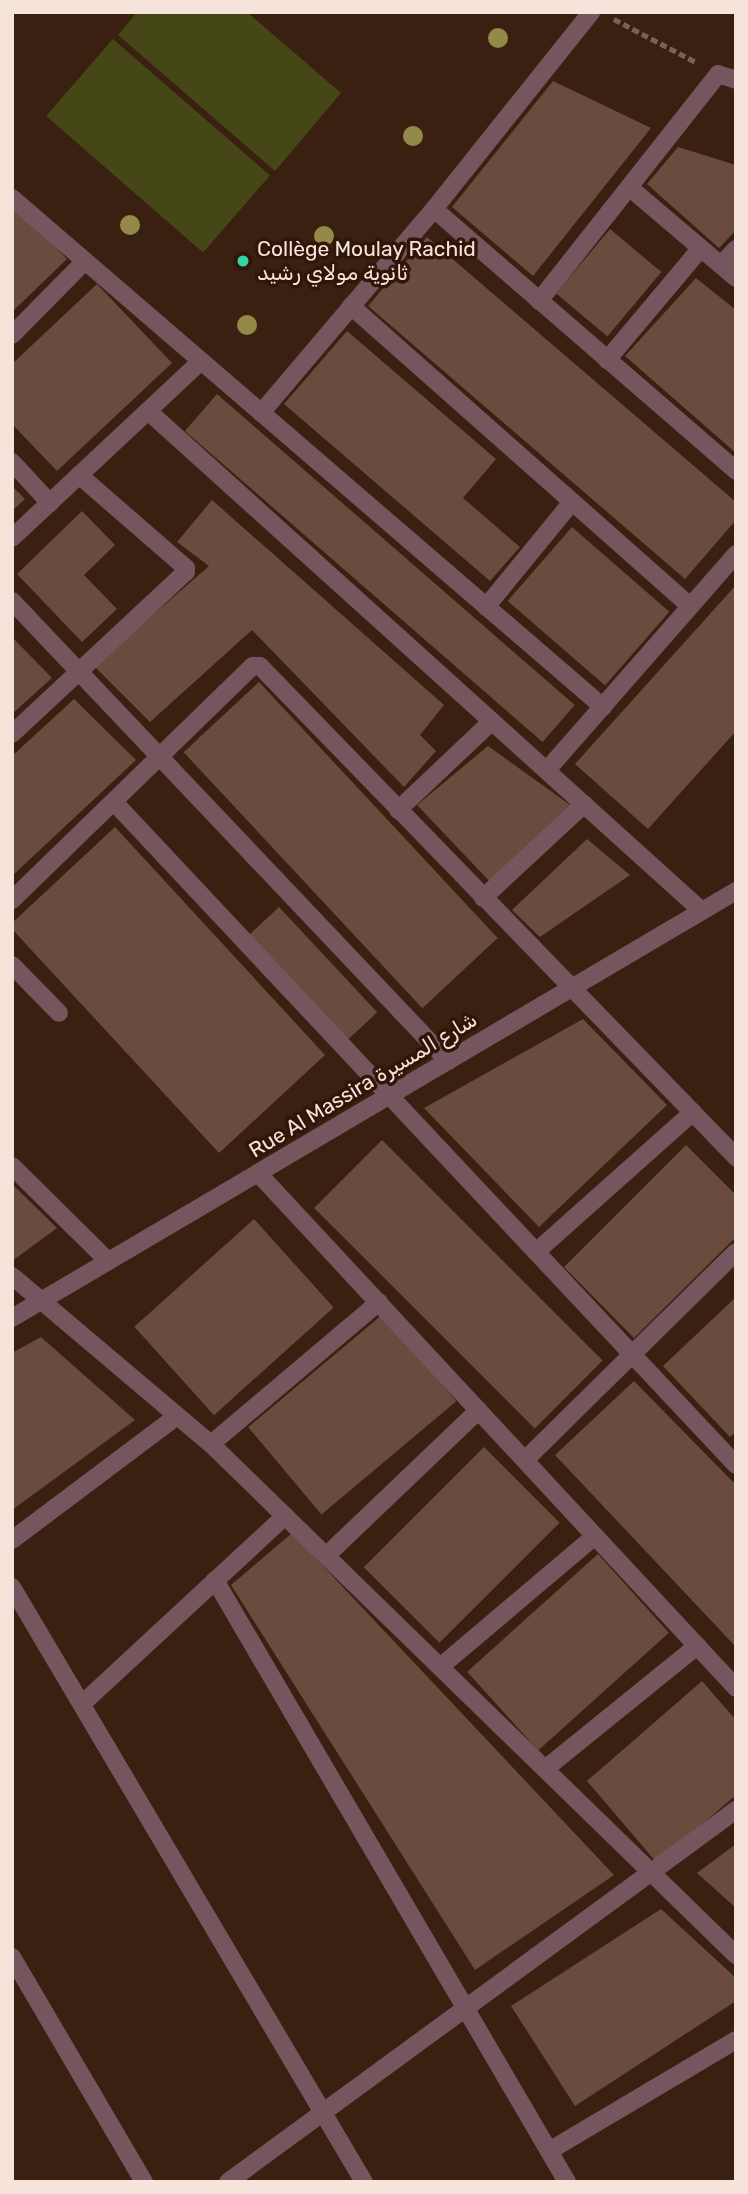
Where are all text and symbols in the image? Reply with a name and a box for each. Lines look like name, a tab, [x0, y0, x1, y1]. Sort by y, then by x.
place label: Collège Moulay Rachid ثانوية مولاي رشيد	[257, 236, 476, 286]
marker: Collège Moulay Rachid ثانوية مولاي رشيد	[235, 253, 251, 269]
street label: Rue Al Massira شارع المسيرة	[244, 1007, 482, 1163]

